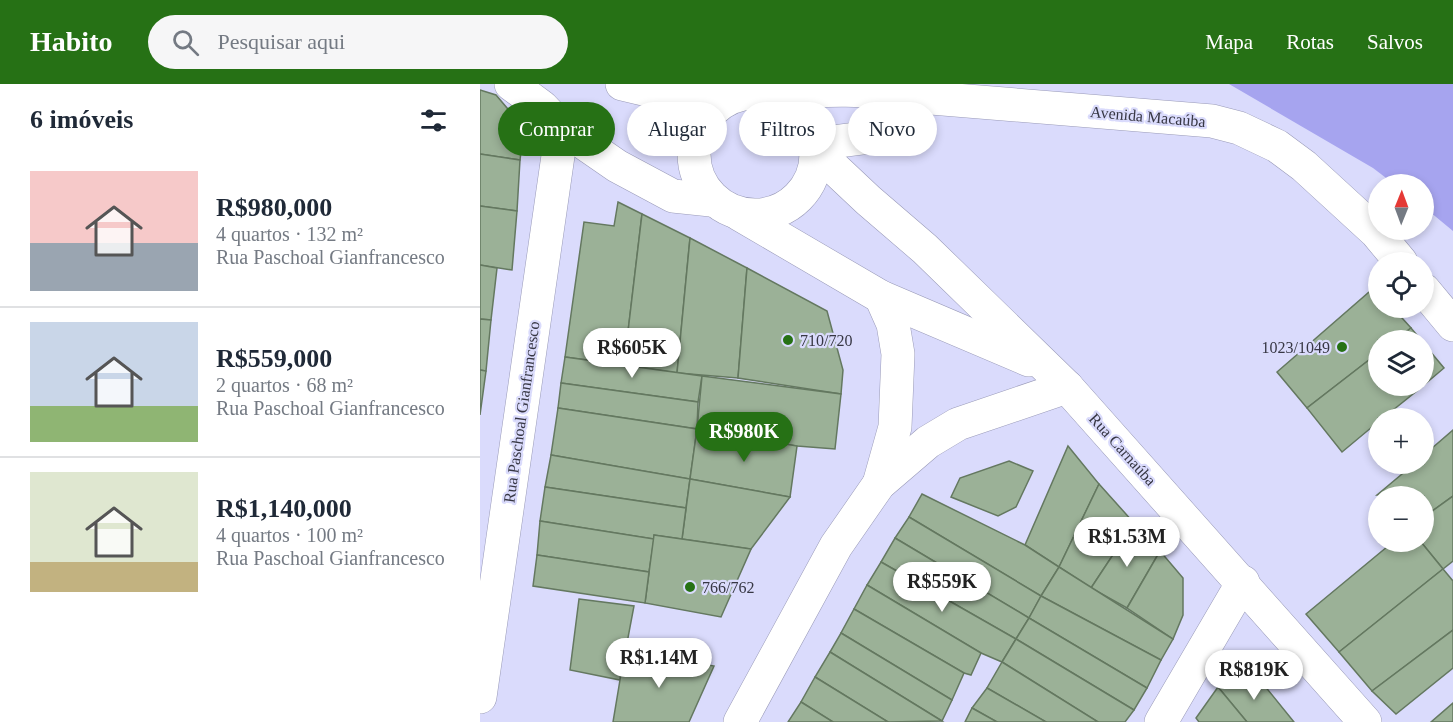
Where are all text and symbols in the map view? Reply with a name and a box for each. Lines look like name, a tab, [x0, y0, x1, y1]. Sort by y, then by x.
search box	[148, 15, 568, 69]
text: Habito	[30, 26, 112, 57]
icon: search	[169, 26, 202, 59]
text: Pesquisar aqui	[217, 29, 345, 54]
text: Mapa	[1205, 30, 1253, 54]
text: Rotas	[1286, 30, 1334, 54]
text: Salvos	[1367, 30, 1423, 54]
chip: Comprar	[498, 102, 615, 156]
chip: Alugar	[627, 102, 727, 156]
chip: Filtros	[739, 102, 836, 156]
chip: Novo	[848, 102, 937, 156]
street label: Avenida Macaúba	[1090, 103, 1206, 130]
icon: filters	[417, 104, 450, 137]
text: 6 imóveis	[30, 105, 133, 134]
north arrow	[1368, 174, 1434, 240]
map controls	[1368, 174, 1434, 552]
text: R$980,000	[216, 193, 332, 222]
icon: home	[78, 195, 150, 267]
text: 4 quartos · 132 m²	[216, 223, 363, 245]
text: Rua Paschoal Gianfrancesco	[216, 246, 445, 268]
button: locate	[1368, 252, 1434, 318]
street label: Rua Paschoal Gianfrancesco	[500, 320, 543, 504]
pin: R$605K	[583, 328, 681, 379]
button: layers	[1368, 330, 1434, 396]
place label: 710/720	[800, 332, 852, 349]
marker: 710/720	[781, 333, 795, 347]
text: R$605K	[597, 336, 667, 358]
place label: 1023/1049	[1262, 339, 1330, 356]
marker: 1023/1049	[1335, 340, 1349, 354]
text: R$559,000	[216, 344, 332, 373]
icon: home	[78, 346, 150, 418]
text: 2 quartos · 68 m²	[216, 374, 353, 396]
text: Rua Paschoal Gianfrancesco	[216, 397, 445, 419]
button: +	[1368, 408, 1434, 474]
street label: Rua Carnaúba	[1086, 410, 1159, 489]
pin: R$980K	[695, 412, 793, 463]
text: R$980K	[709, 420, 779, 442]
button: −	[1368, 486, 1434, 552]
text: R$1,140,000	[216, 494, 352, 523]
icon: home	[78, 496, 150, 568]
pin: R$1.53M	[1072, 517, 1182, 568]
text: 4 quartos · 100 m²	[216, 524, 363, 546]
text: R$1.53M	[1088, 525, 1166, 547]
text: Rua Paschoal Gianfrancesco	[216, 547, 445, 569]
pin: R$559K	[893, 562, 991, 613]
text: R$559K	[907, 570, 977, 592]
place label: 766/762	[702, 579, 754, 596]
marker: 766/762	[683, 580, 697, 594]
pin: R$1.14M	[604, 638, 714, 689]
text: R$1.14M	[620, 646, 698, 668]
pin: R$819K	[1205, 650, 1303, 701]
text: R$819K	[1219, 658, 1289, 680]

